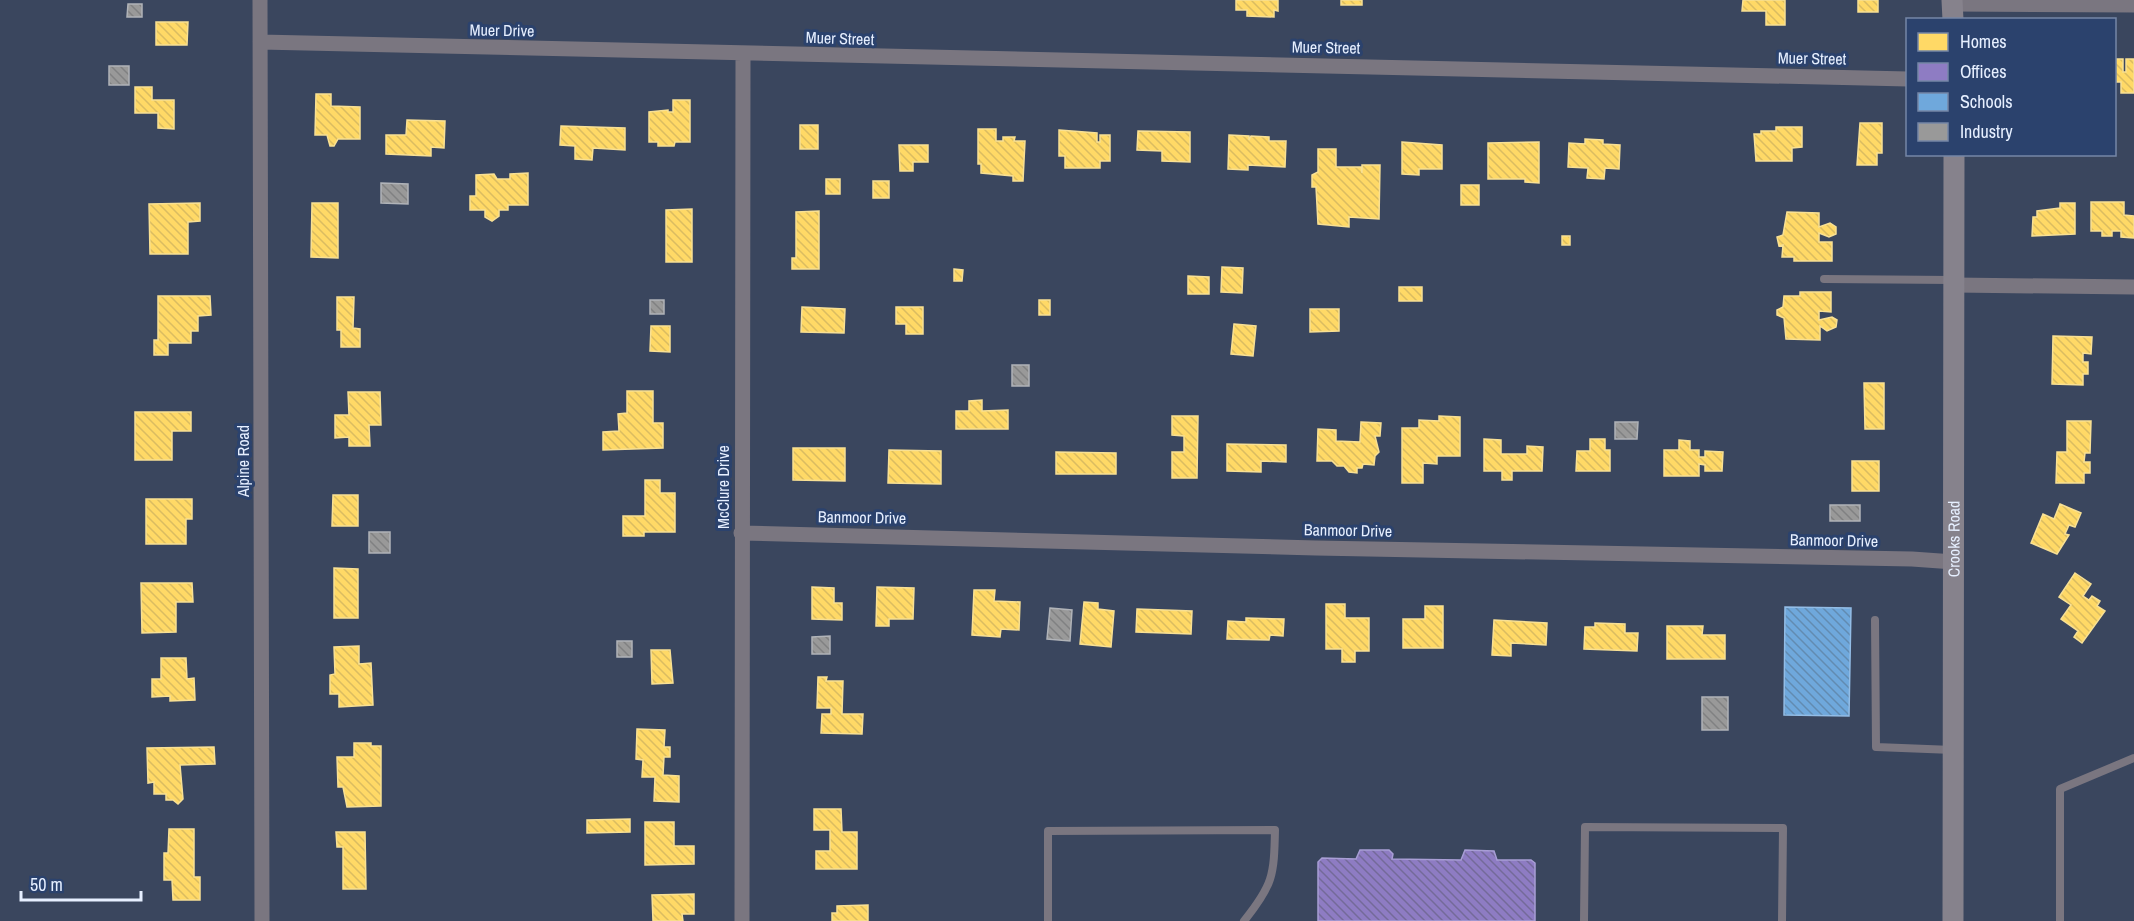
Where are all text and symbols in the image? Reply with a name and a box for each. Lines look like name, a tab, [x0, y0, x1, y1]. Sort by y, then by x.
street label: Muer Drive	[469, 18, 535, 42]
legend	[1906, 18, 2116, 156]
street label: Muer Street	[805, 26, 875, 50]
text: Homes	[1960, 29, 2007, 54]
street label: Muer Street	[1292, 35, 1361, 59]
street label: Muer Street	[1778, 46, 1847, 70]
text: Offices	[1960, 59, 2007, 84]
text: Schools	[1960, 89, 2013, 114]
text: Industry	[1960, 119, 2013, 144]
street label: Alpine Road	[232, 425, 254, 498]
street label: McClure Drive	[712, 445, 734, 529]
street label: Crooks Road	[1942, 501, 1965, 577]
street label: Banmoor Drive	[818, 505, 906, 529]
street label: Banmoor Drive	[1304, 518, 1392, 542]
street label: Banmoor Drive	[1790, 528, 1878, 552]
scale bar	[21, 864, 141, 902]
text: 50 m	[30, 872, 63, 897]

